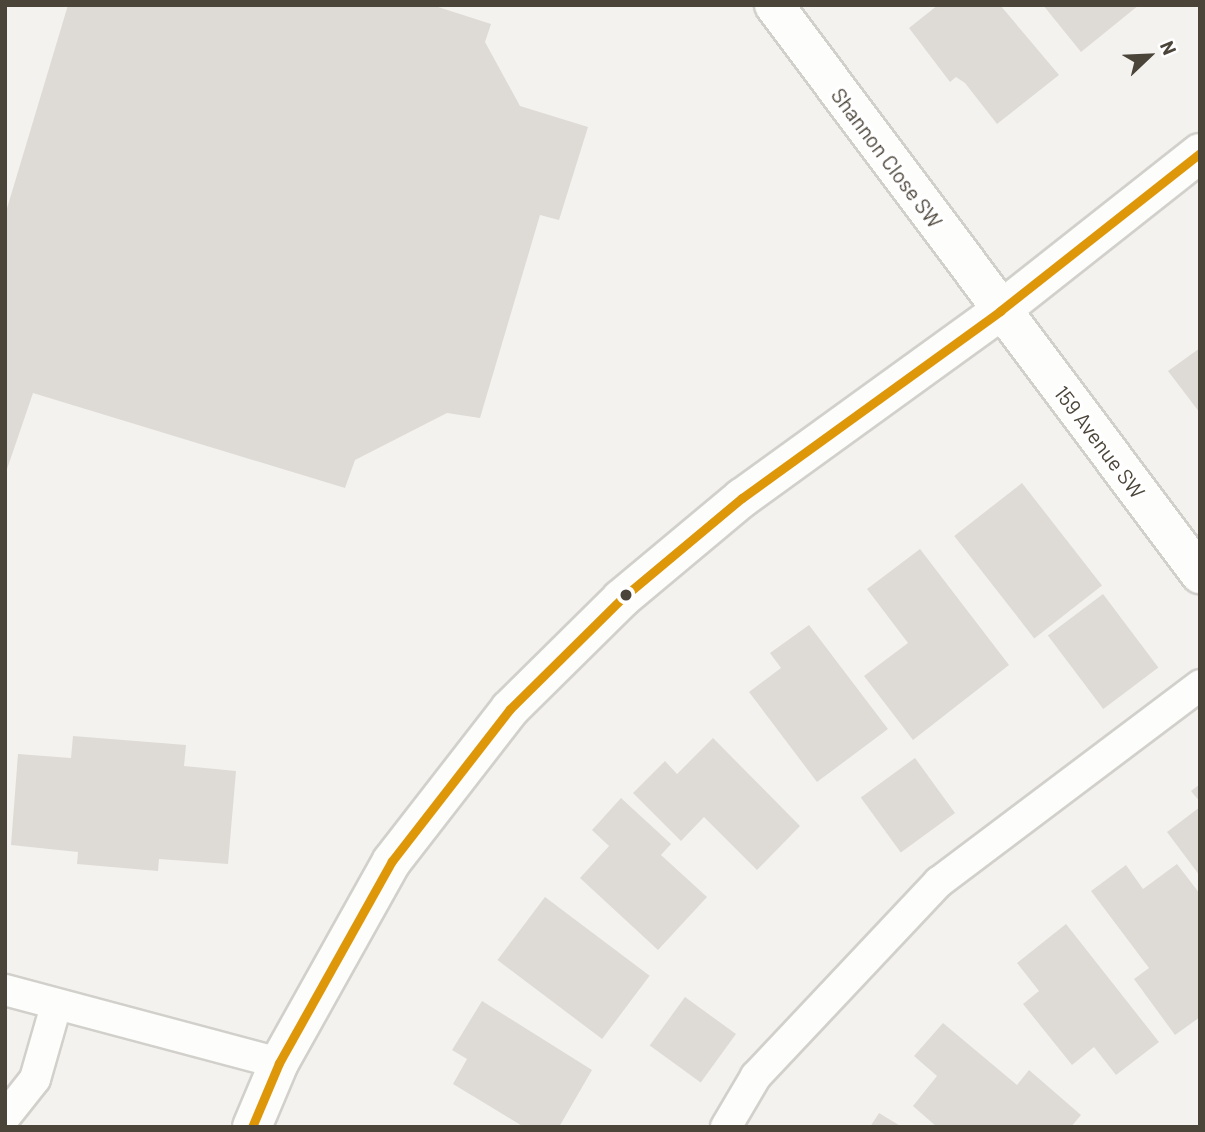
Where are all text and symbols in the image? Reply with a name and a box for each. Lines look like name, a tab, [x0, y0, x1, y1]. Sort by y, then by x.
north arrow	[1114, 21, 1184, 91]
text: N	[1156, 37, 1182, 58]
street label: Shannon Close SW	[826, 83, 948, 233]
street label: 159 Avenue SW	[1049, 381, 1151, 503]
unlabelled marker	[619, 588, 633, 602]

